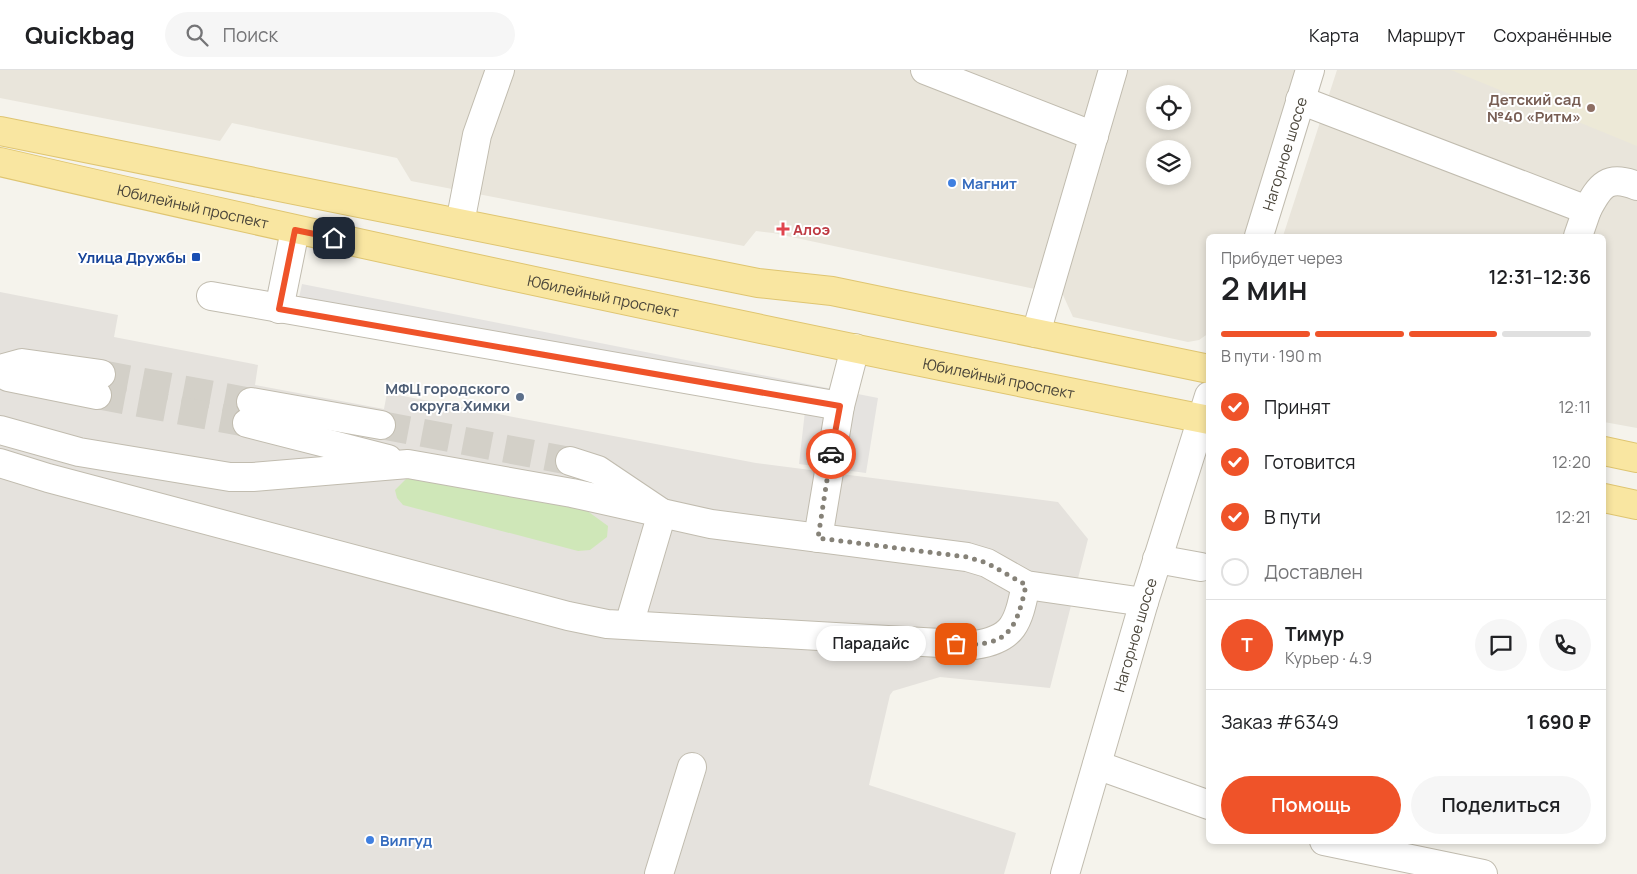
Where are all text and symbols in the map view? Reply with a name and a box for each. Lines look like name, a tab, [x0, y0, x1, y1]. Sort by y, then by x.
search box	[165, 12, 515, 57]
text: Quickbag	[25, 18, 135, 51]
icon: search	[183, 21, 211, 49]
text: Поиск	[223, 22, 278, 48]
text: Карта	[1309, 23, 1359, 47]
text: Маршрут	[1387, 23, 1465, 47]
text: Сохранённые	[1493, 23, 1612, 47]
map controls	[1146, 85, 1191, 185]
button: locate	[1146, 85, 1191, 130]
place label: Детский сад №40 «Ритм»	[1487, 89, 1581, 127]
street label: Нагорное шоссе	[1257, 94, 1312, 213]
marker: Детский сад №40 «Ритм»	[1585, 102, 1597, 114]
button: layers	[1146, 140, 1191, 185]
place label: Магнит	[962, 173, 1017, 194]
marker: Магнит	[946, 177, 958, 189]
street label: Юбилейный проспект	[115, 179, 271, 233]
pin	[313, 217, 355, 259]
place label: Алоэ	[793, 219, 830, 240]
marker: Алоэ	[777, 223, 789, 235]
icon: home	[320, 224, 348, 252]
place label: Улица Дружбы	[78, 247, 186, 268]
text: Прибудет через	[1221, 247, 1343, 269]
marker: Улица Дружбы	[190, 251, 202, 263]
text: 12:31–12:36	[1489, 264, 1591, 290]
text: 2 мин	[1221, 266, 1308, 310]
street label: Юбилейный проспект	[526, 269, 681, 322]
text: В пути · 190 m	[1221, 345, 1321, 367]
street label: Юбилейный проспект	[921, 352, 1077, 404]
place label: МФЦ городского округа Химки	[385, 378, 510, 416]
marker: МФЦ городского округа Химки	[514, 391, 526, 403]
icon: check	[1221, 393, 1249, 421]
text: Принят	[1264, 394, 1331, 420]
text: 12:11	[1558, 396, 1591, 418]
courier	[806, 429, 856, 479]
icon: car	[817, 440, 845, 468]
icon: check	[1221, 448, 1249, 476]
text: Готовится	[1264, 449, 1356, 475]
text: 12:20	[1552, 451, 1591, 473]
icon: check	[1221, 503, 1249, 531]
text: В пути	[1264, 504, 1321, 530]
text: 12:21	[1555, 506, 1591, 528]
text: Доставлен	[1264, 559, 1363, 585]
street label: Нагорное шоссе	[1108, 575, 1162, 695]
button: chat	[1475, 619, 1527, 671]
button: phone	[1539, 619, 1591, 671]
text: Тимур	[1285, 621, 1344, 647]
pin	[935, 623, 977, 665]
callout: Парадайс	[816, 626, 926, 662]
icon: bag	[942, 630, 970, 658]
text: Парадайс	[832, 632, 910, 654]
text: Т	[1241, 632, 1253, 658]
text: Курьер · 4.9	[1285, 647, 1372, 669]
text: Заказ #6349	[1221, 709, 1339, 735]
text: 1 690 ₽	[1526, 709, 1591, 735]
button: Помощь	[1221, 776, 1401, 834]
button: Поделиться	[1411, 776, 1591, 834]
place label: Вилгуд	[380, 830, 433, 851]
marker: Вилгуд	[364, 834, 376, 846]

